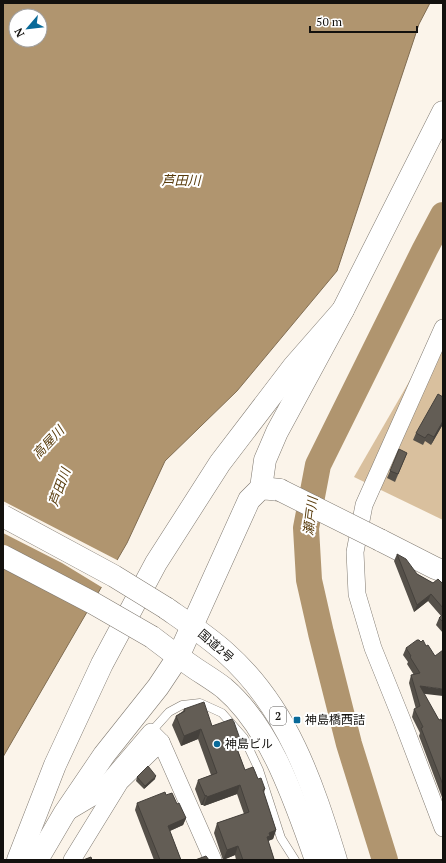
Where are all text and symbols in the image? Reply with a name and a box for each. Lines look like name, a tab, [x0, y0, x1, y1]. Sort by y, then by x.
north arrow	[8, 8, 48, 48]
scale bar	[310, 8, 417, 34]
text: 50 m	[316, 14, 343, 29]
text: N	[11, 25, 27, 40]
water label: 芦田川	[161, 171, 202, 189]
water label: 高屋川	[28, 420, 69, 462]
water label: 芦田川	[44, 464, 75, 508]
water label: 瀬戸川	[299, 494, 322, 536]
street label: 国道2号	[195, 626, 237, 665]
road number: 2	[270, 707, 286, 725]
place label: 神島橋西詰	[305, 712, 365, 727]
marker: 神島橋西詰	[292, 715, 302, 725]
place label: 神島ビル	[225, 736, 273, 751]
marker: 神島ビル	[212, 739, 222, 749]

